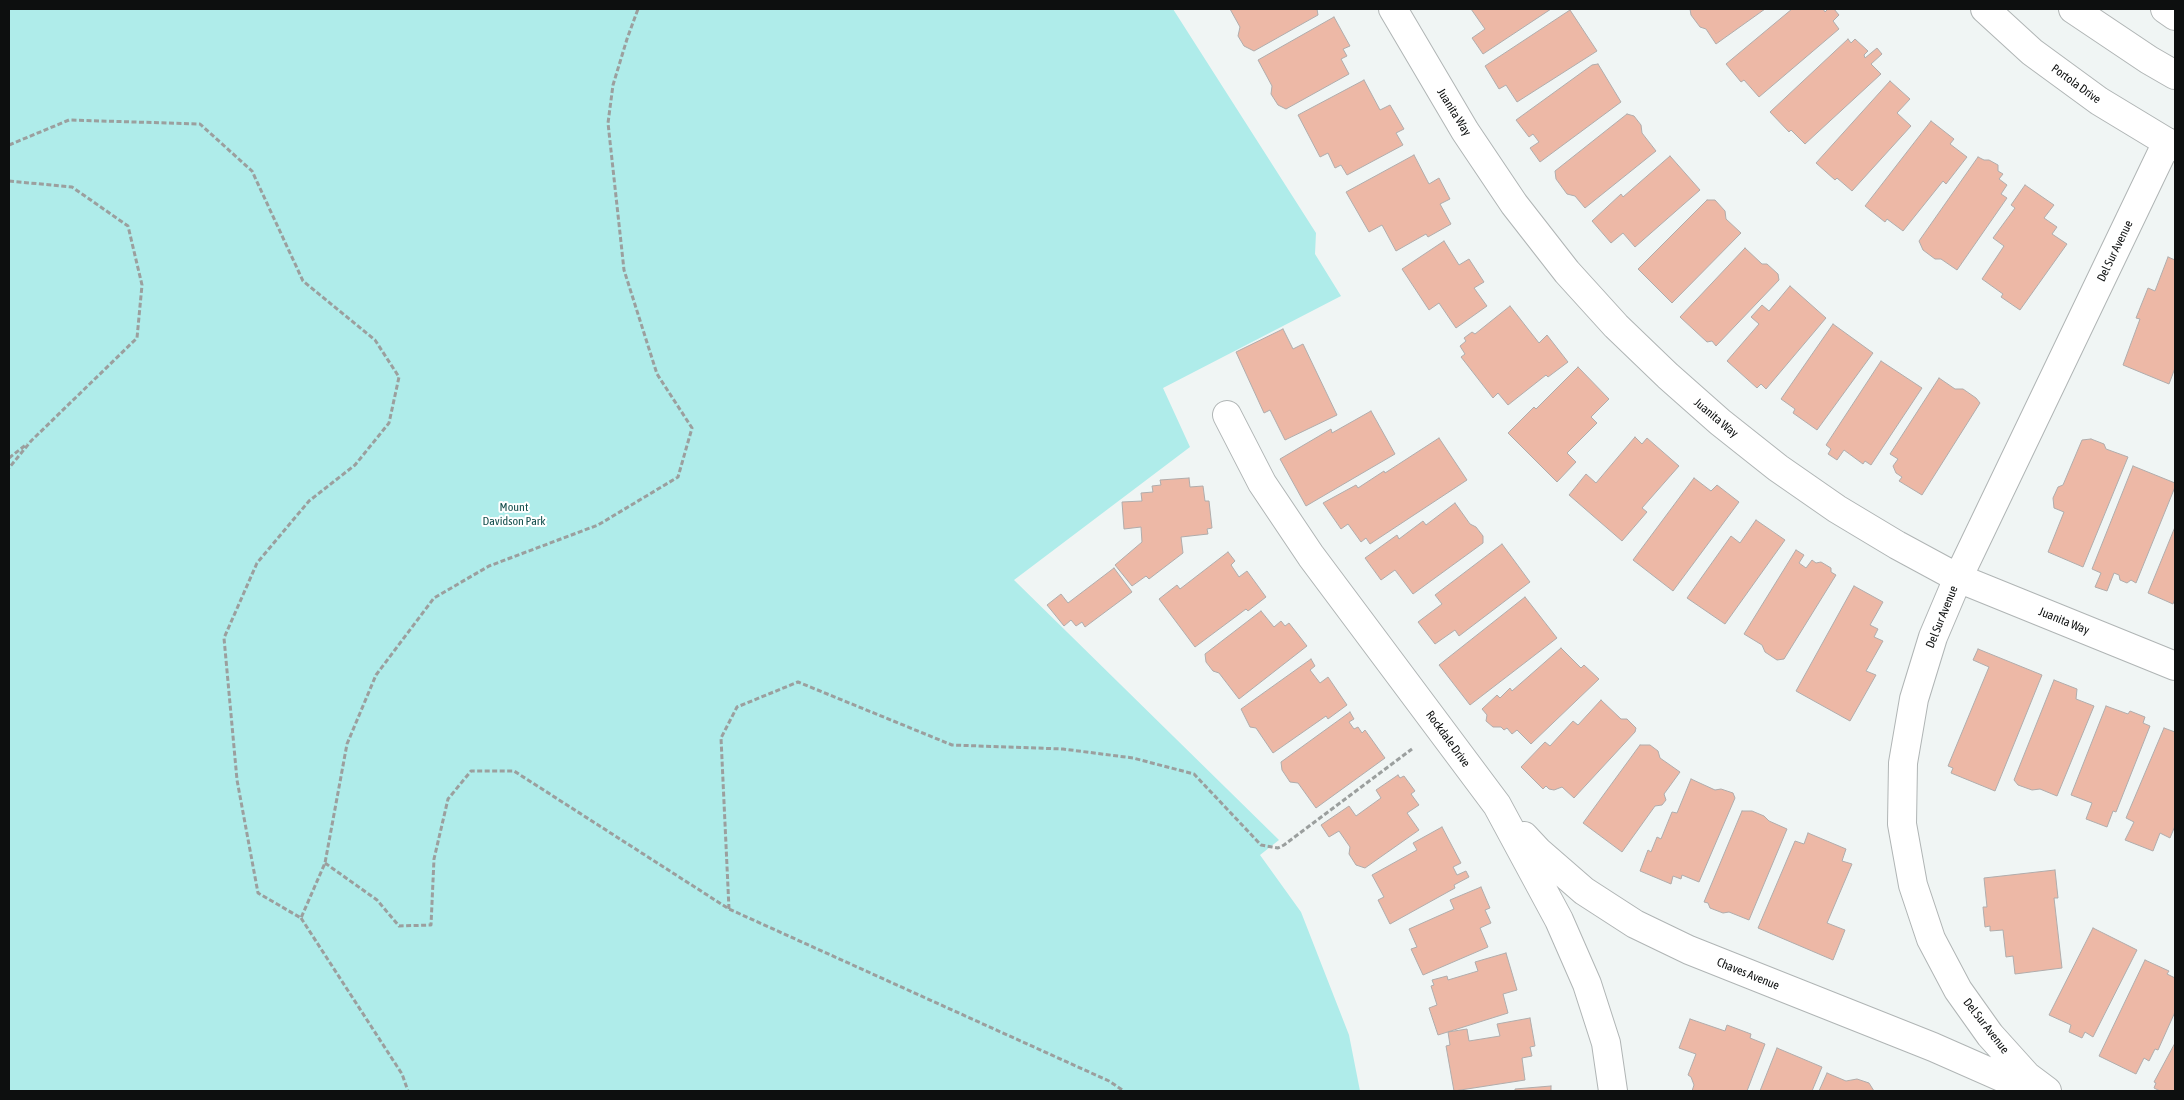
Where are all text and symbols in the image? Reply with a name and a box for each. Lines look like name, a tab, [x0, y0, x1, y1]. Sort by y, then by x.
street label: Portola Drive	[2049, 61, 2103, 107]
street label: Juanita Way	[1434, 86, 1474, 138]
street label: Del Sur Avenue	[2094, 218, 2136, 284]
street label: Juanita Way	[1691, 395, 1741, 441]
park label: Mount Davidson Park	[482, 500, 546, 528]
street label: Del Sur Avenue	[1923, 584, 1961, 650]
street label: Juanita Way	[2037, 604, 2091, 638]
street label: Rockdale Drive	[1423, 708, 1473, 770]
street label: Chaves Avenue	[1715, 955, 1781, 993]
street label: Del Sur Avenue	[1960, 995, 2012, 1057]

